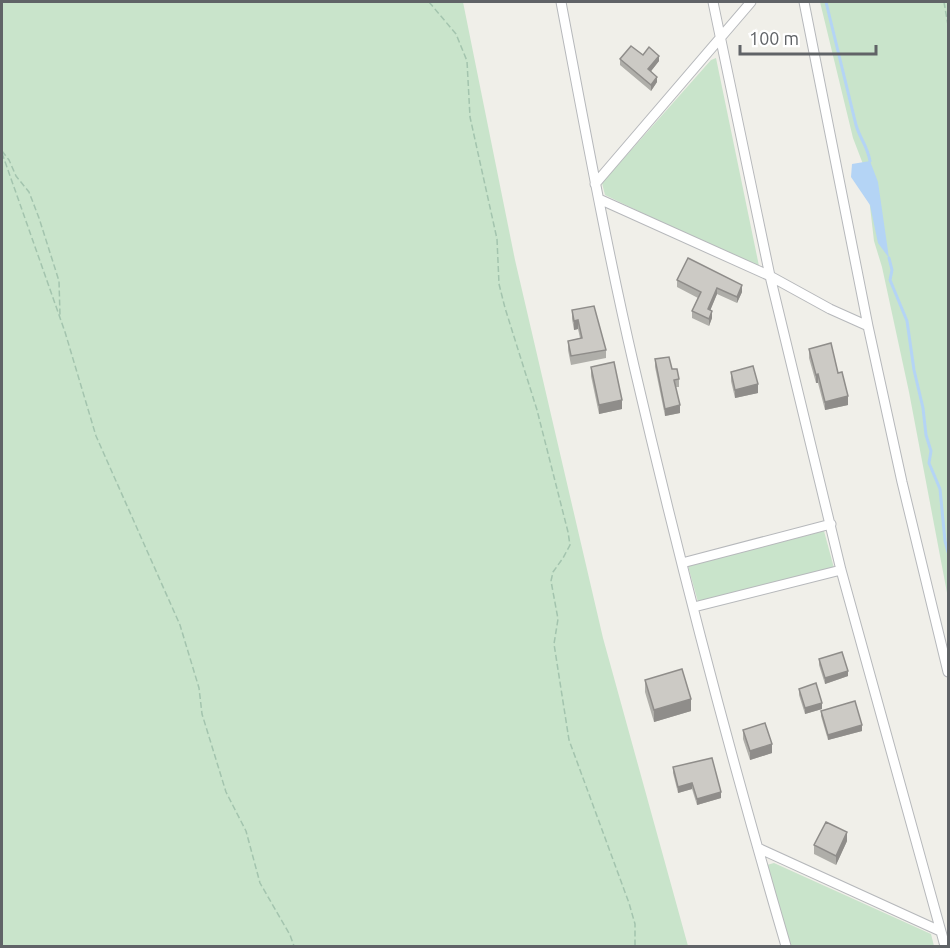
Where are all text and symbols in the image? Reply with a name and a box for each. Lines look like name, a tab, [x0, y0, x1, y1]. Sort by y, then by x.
scale bar	[740, 18, 876, 56]
text: 100 m	[749, 28, 799, 48]

